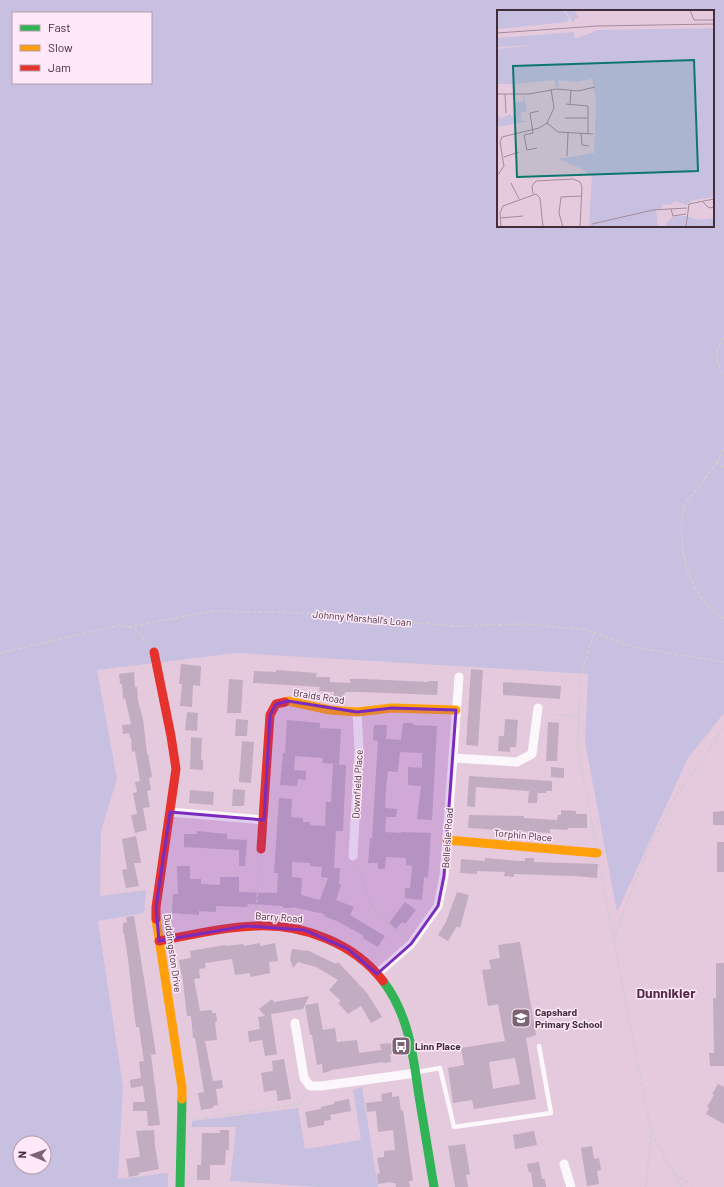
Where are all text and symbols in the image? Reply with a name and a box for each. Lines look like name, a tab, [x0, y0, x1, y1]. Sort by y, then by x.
inset map	[497, 10, 714, 227]
legend	[12, 12, 152, 84]
text: Fast	[48, 20, 71, 34]
text: Slow	[48, 40, 73, 54]
text: Jam	[48, 60, 71, 74]
street label: Johnny Marshall's Loan	[312, 608, 412, 628]
street label: Braids Road	[292, 686, 346, 706]
street label: Downfield Place	[349, 749, 365, 819]
street label: Belleisle Road	[439, 807, 455, 869]
street label: Torphin Place	[493, 826, 553, 844]
street label: Barry Road	[255, 909, 303, 925]
street label: Duddingston Drive	[162, 913, 184, 993]
district label: Dunnikier	[636, 984, 696, 1001]
place label: Capshard Primary School	[535, 1006, 602, 1030]
school or university icon: Capshard Primary School	[510, 1007, 532, 1029]
bus stop icon: Linn Place	[390, 1035, 412, 1057]
place label: Linn Place	[415, 1040, 461, 1052]
north arrow	[12, 1135, 52, 1175]
text: N	[15, 1151, 28, 1159]

